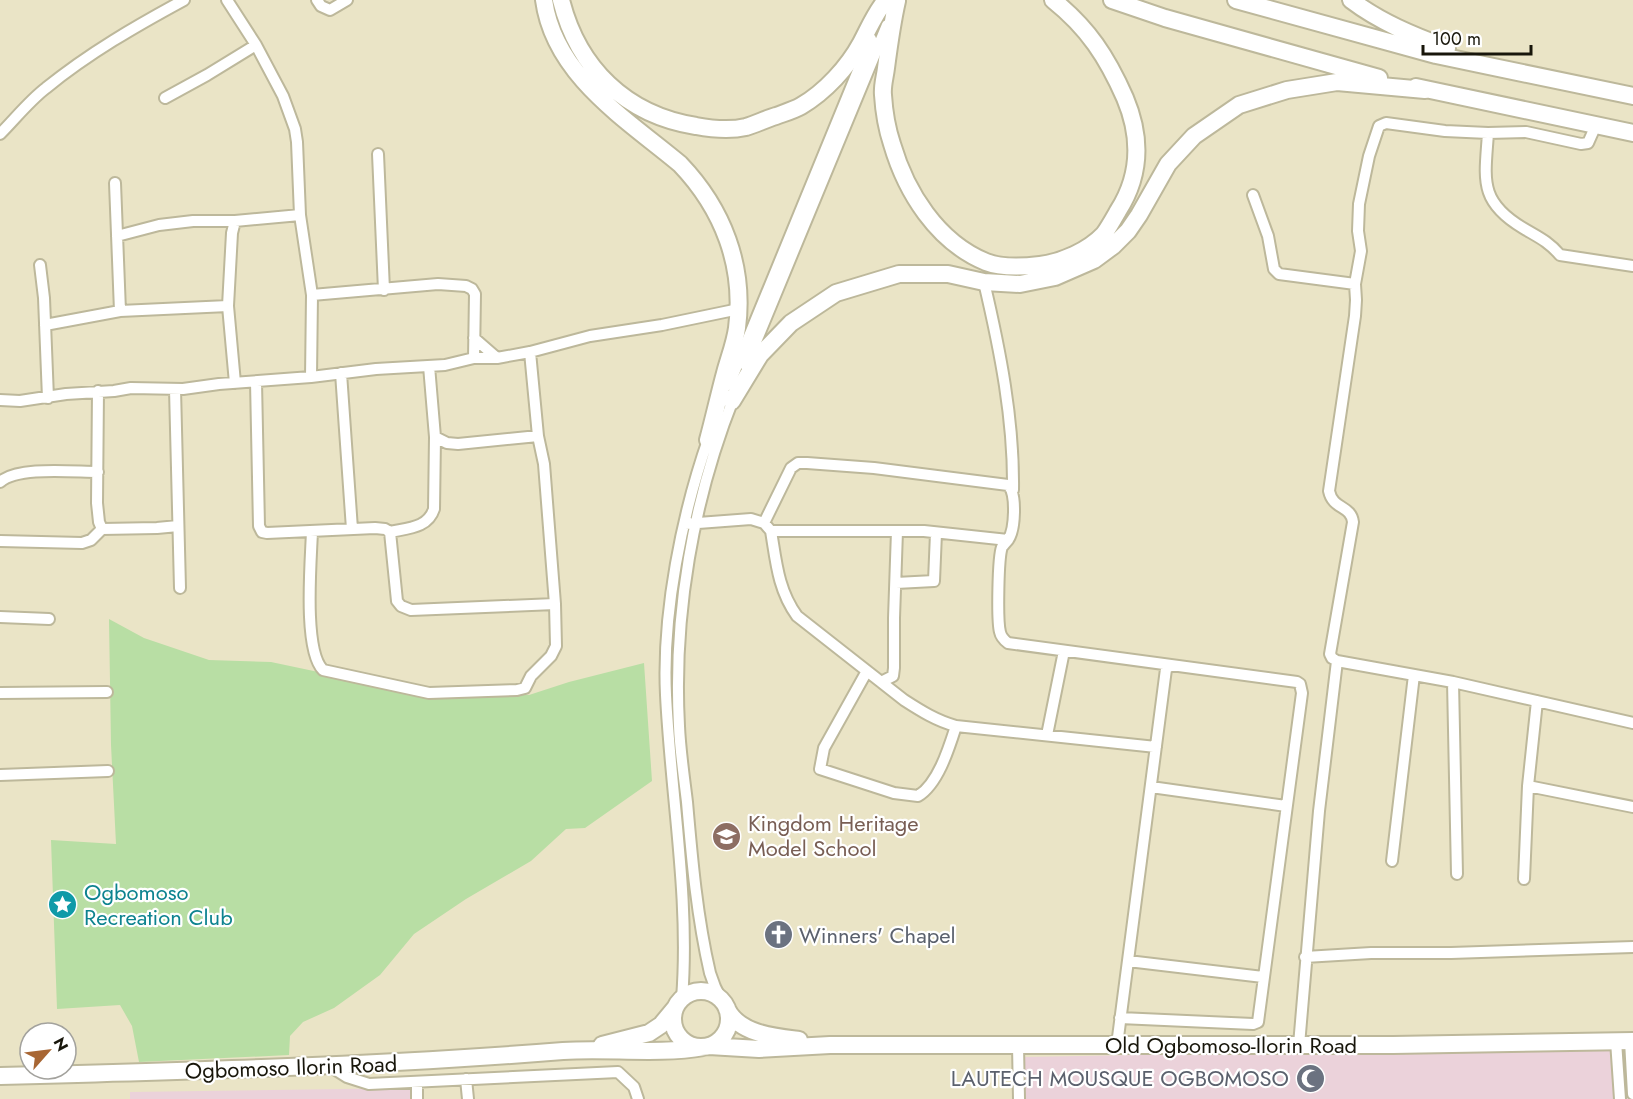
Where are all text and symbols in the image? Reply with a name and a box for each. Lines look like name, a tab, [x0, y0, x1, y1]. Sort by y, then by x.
scale bar	[1423, 18, 1531, 56]
text: 100 m	[1432, 26, 1481, 52]
place label: Kingdom Heritage Model School	[748, 807, 919, 864]
school or university icon: Kingdom Heritage Model School	[711, 820, 743, 852]
place label: Ogbomoso Recreation Club	[84, 876, 233, 933]
place icon: Ogbomoso Recreation Club	[47, 889, 79, 921]
church icon: Winners' Chapel	[762, 919, 794, 951]
place label: Winners' Chapel	[799, 919, 956, 951]
north arrow	[18, 1021, 78, 1081]
street label: Old Ogbomoso-Ilorin Road	[1105, 1029, 1357, 1061]
text: N	[48, 1033, 74, 1055]
street label: Ogbomoso Ilorin Road	[184, 1047, 398, 1087]
place label: LAUTECH MOUSQUE OGBOMOSO	[951, 1062, 1289, 1094]
mosque icon: LAUTECH MOUSQUE OGBOMOSO	[1294, 1062, 1326, 1094]

